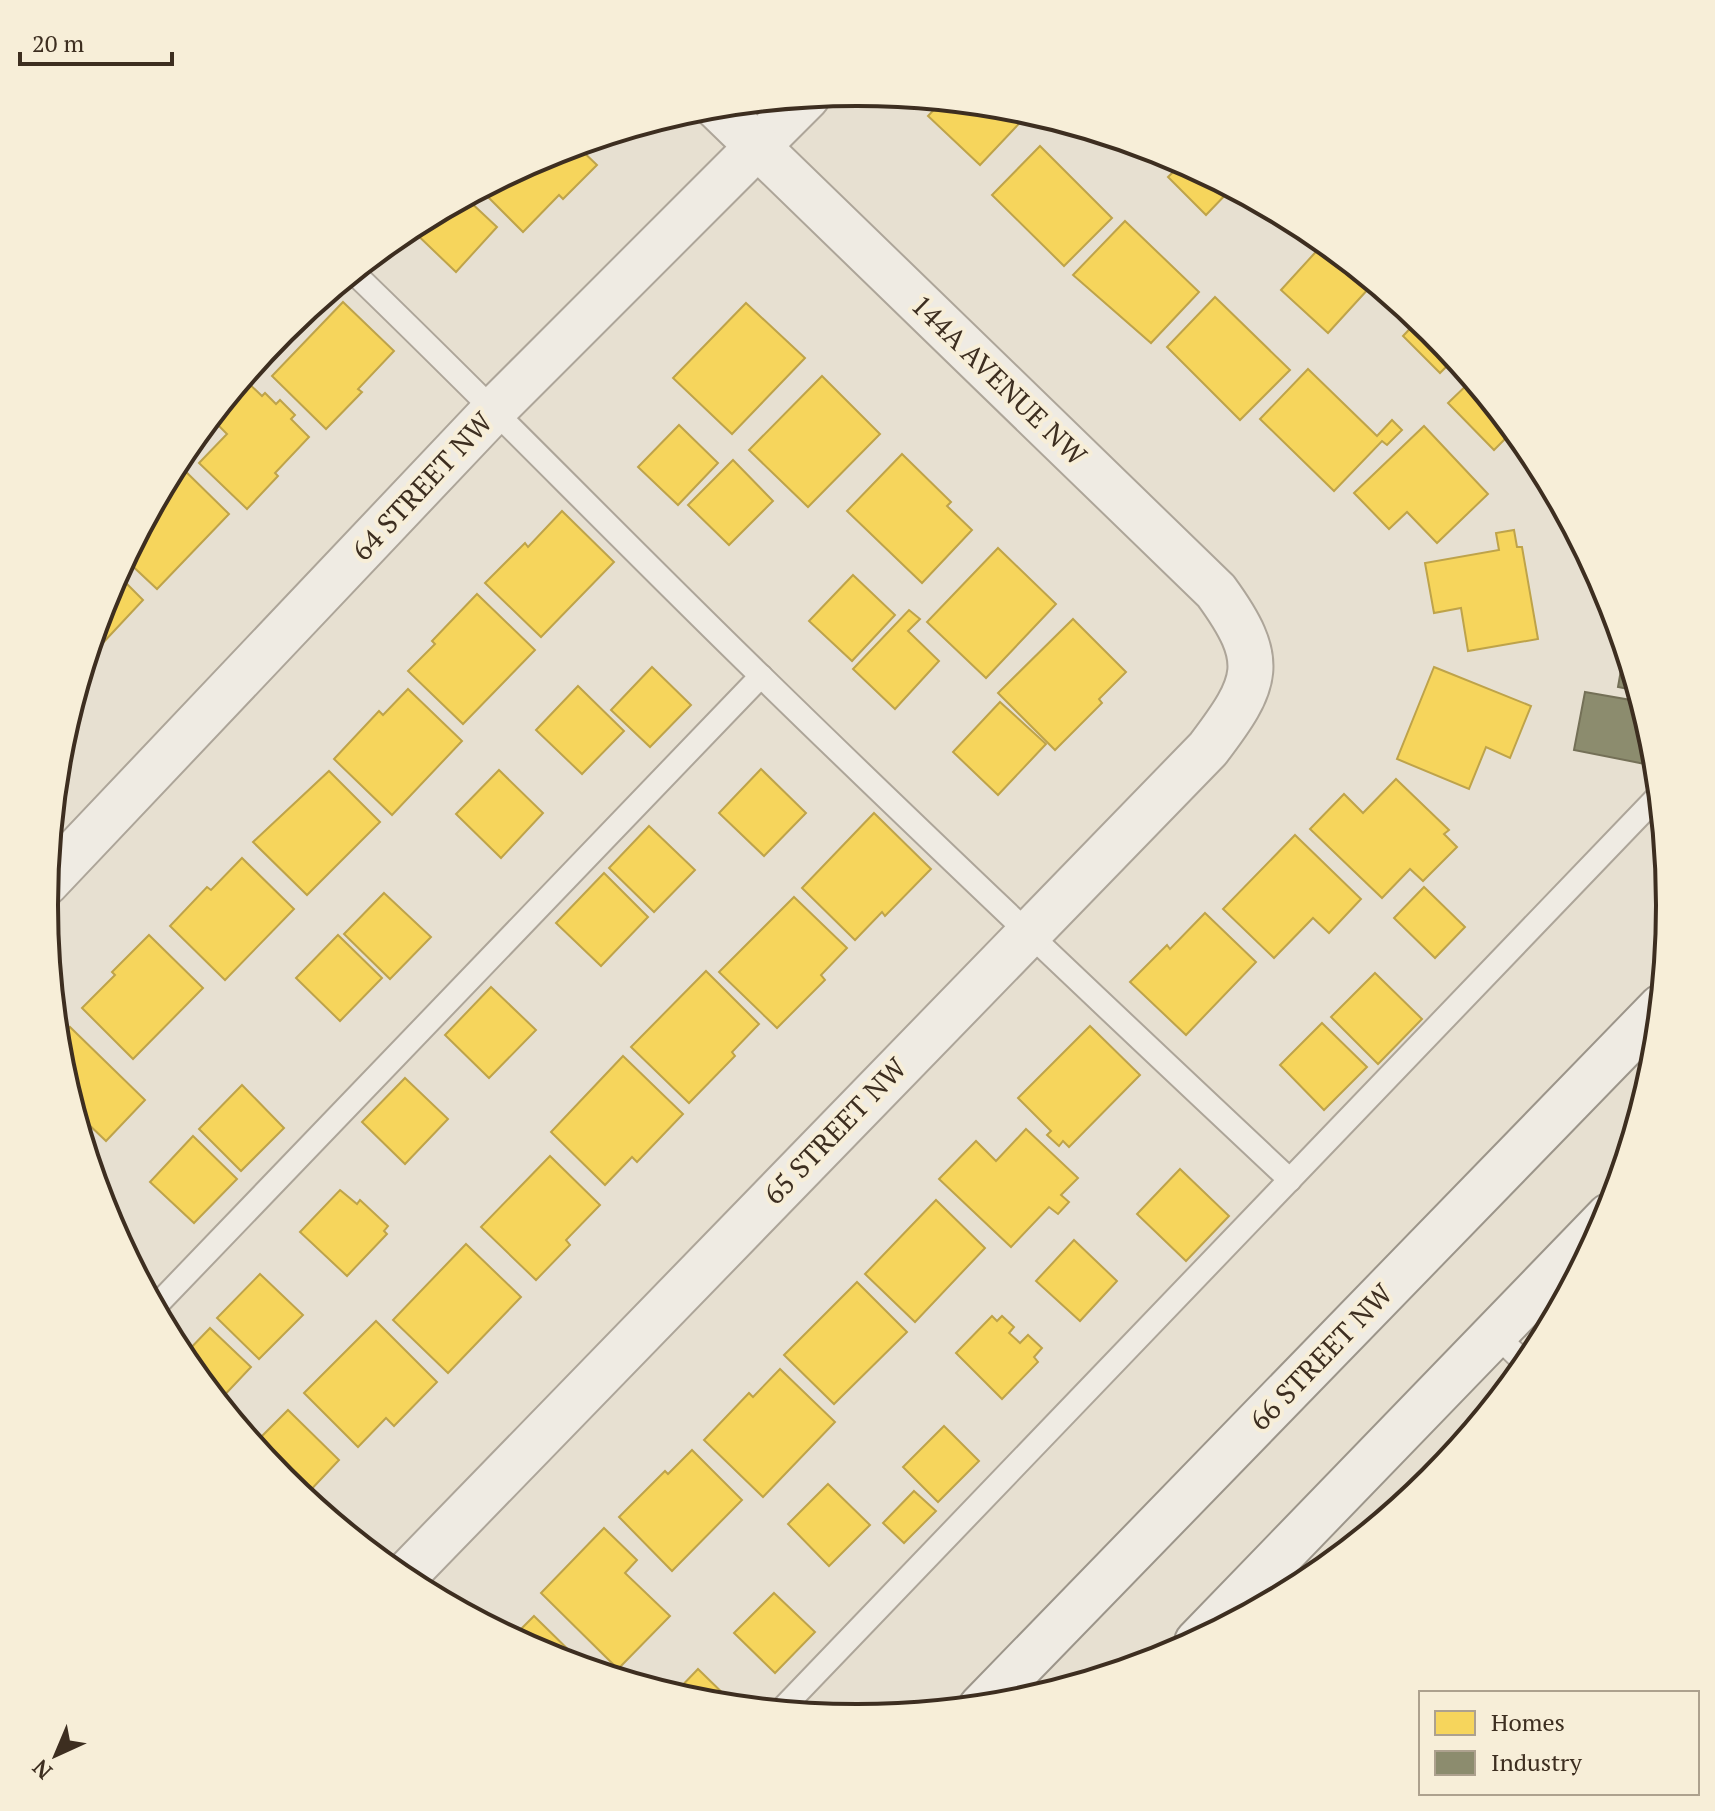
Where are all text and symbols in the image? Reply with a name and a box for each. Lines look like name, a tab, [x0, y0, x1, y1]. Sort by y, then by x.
scale bar	[20, 16, 172, 66]
text: 20 m	[32, 27, 84, 59]
street label: 144A AVENUE NW	[904, 286, 1096, 474]
street label: 64 STREET NW	[343, 403, 501, 568]
street label: 65 STREET NW	[755, 1049, 915, 1212]
street label: 66 STREET NW	[1241, 1275, 1401, 1438]
legend	[1419, 1691, 1699, 1795]
text: Homes	[1491, 1706, 1565, 1738]
north arrow	[16, 1715, 96, 1795]
text: Industry	[1491, 1746, 1583, 1778]
text: N	[25, 1753, 58, 1786]

